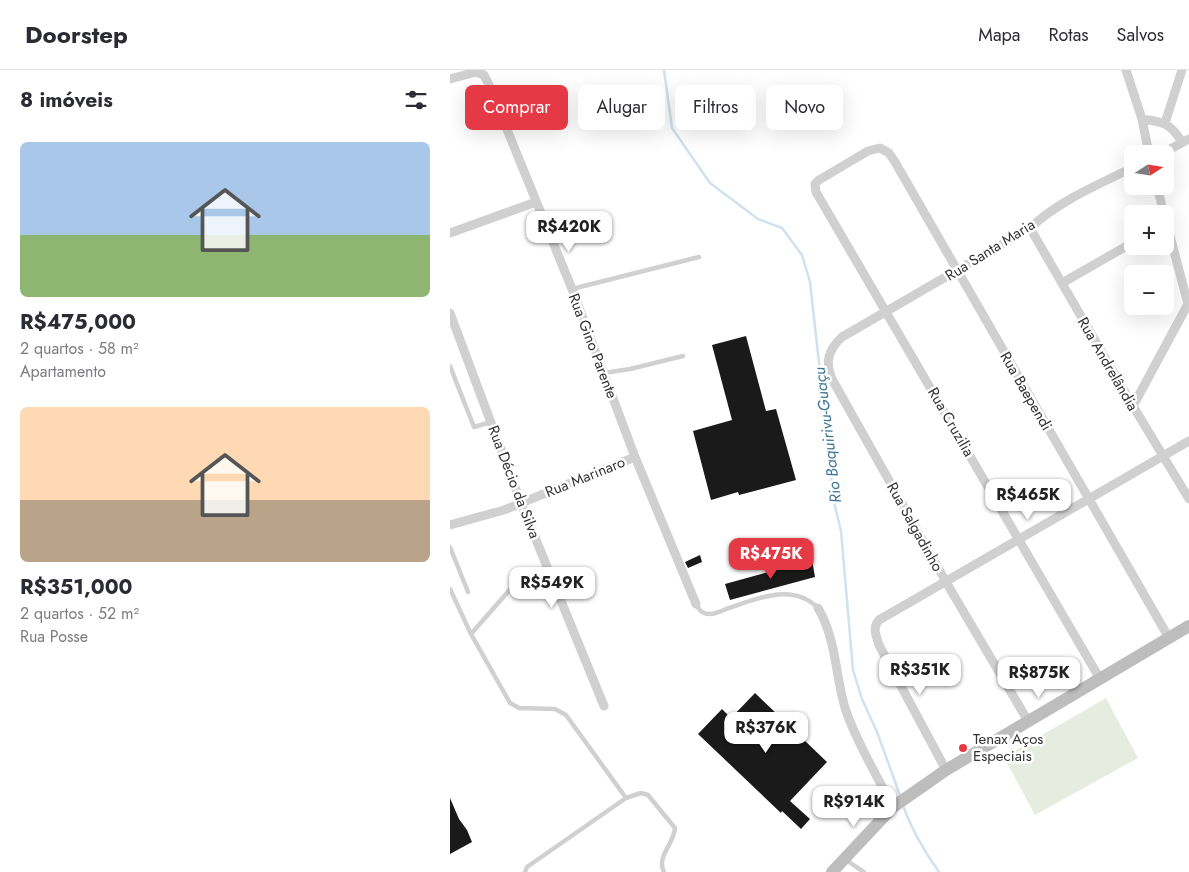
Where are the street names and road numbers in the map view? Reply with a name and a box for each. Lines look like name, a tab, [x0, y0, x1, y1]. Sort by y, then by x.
street label: Rua Santa Maria	[941, 214, 1039, 286]
street label: Rua Gino Parente	[563, 290, 623, 402]
street label: Rua Andrelândia	[1072, 313, 1144, 415]
street label: Rua Baependi	[994, 347, 1058, 435]
street label: Rua Cruzilia	[922, 383, 980, 461]
street label: Rua Décio da Silva	[482, 422, 546, 542]
street label: Rua Marinaro	[542, 451, 628, 503]
street label: Rua Salgadinho	[881, 478, 949, 576]

